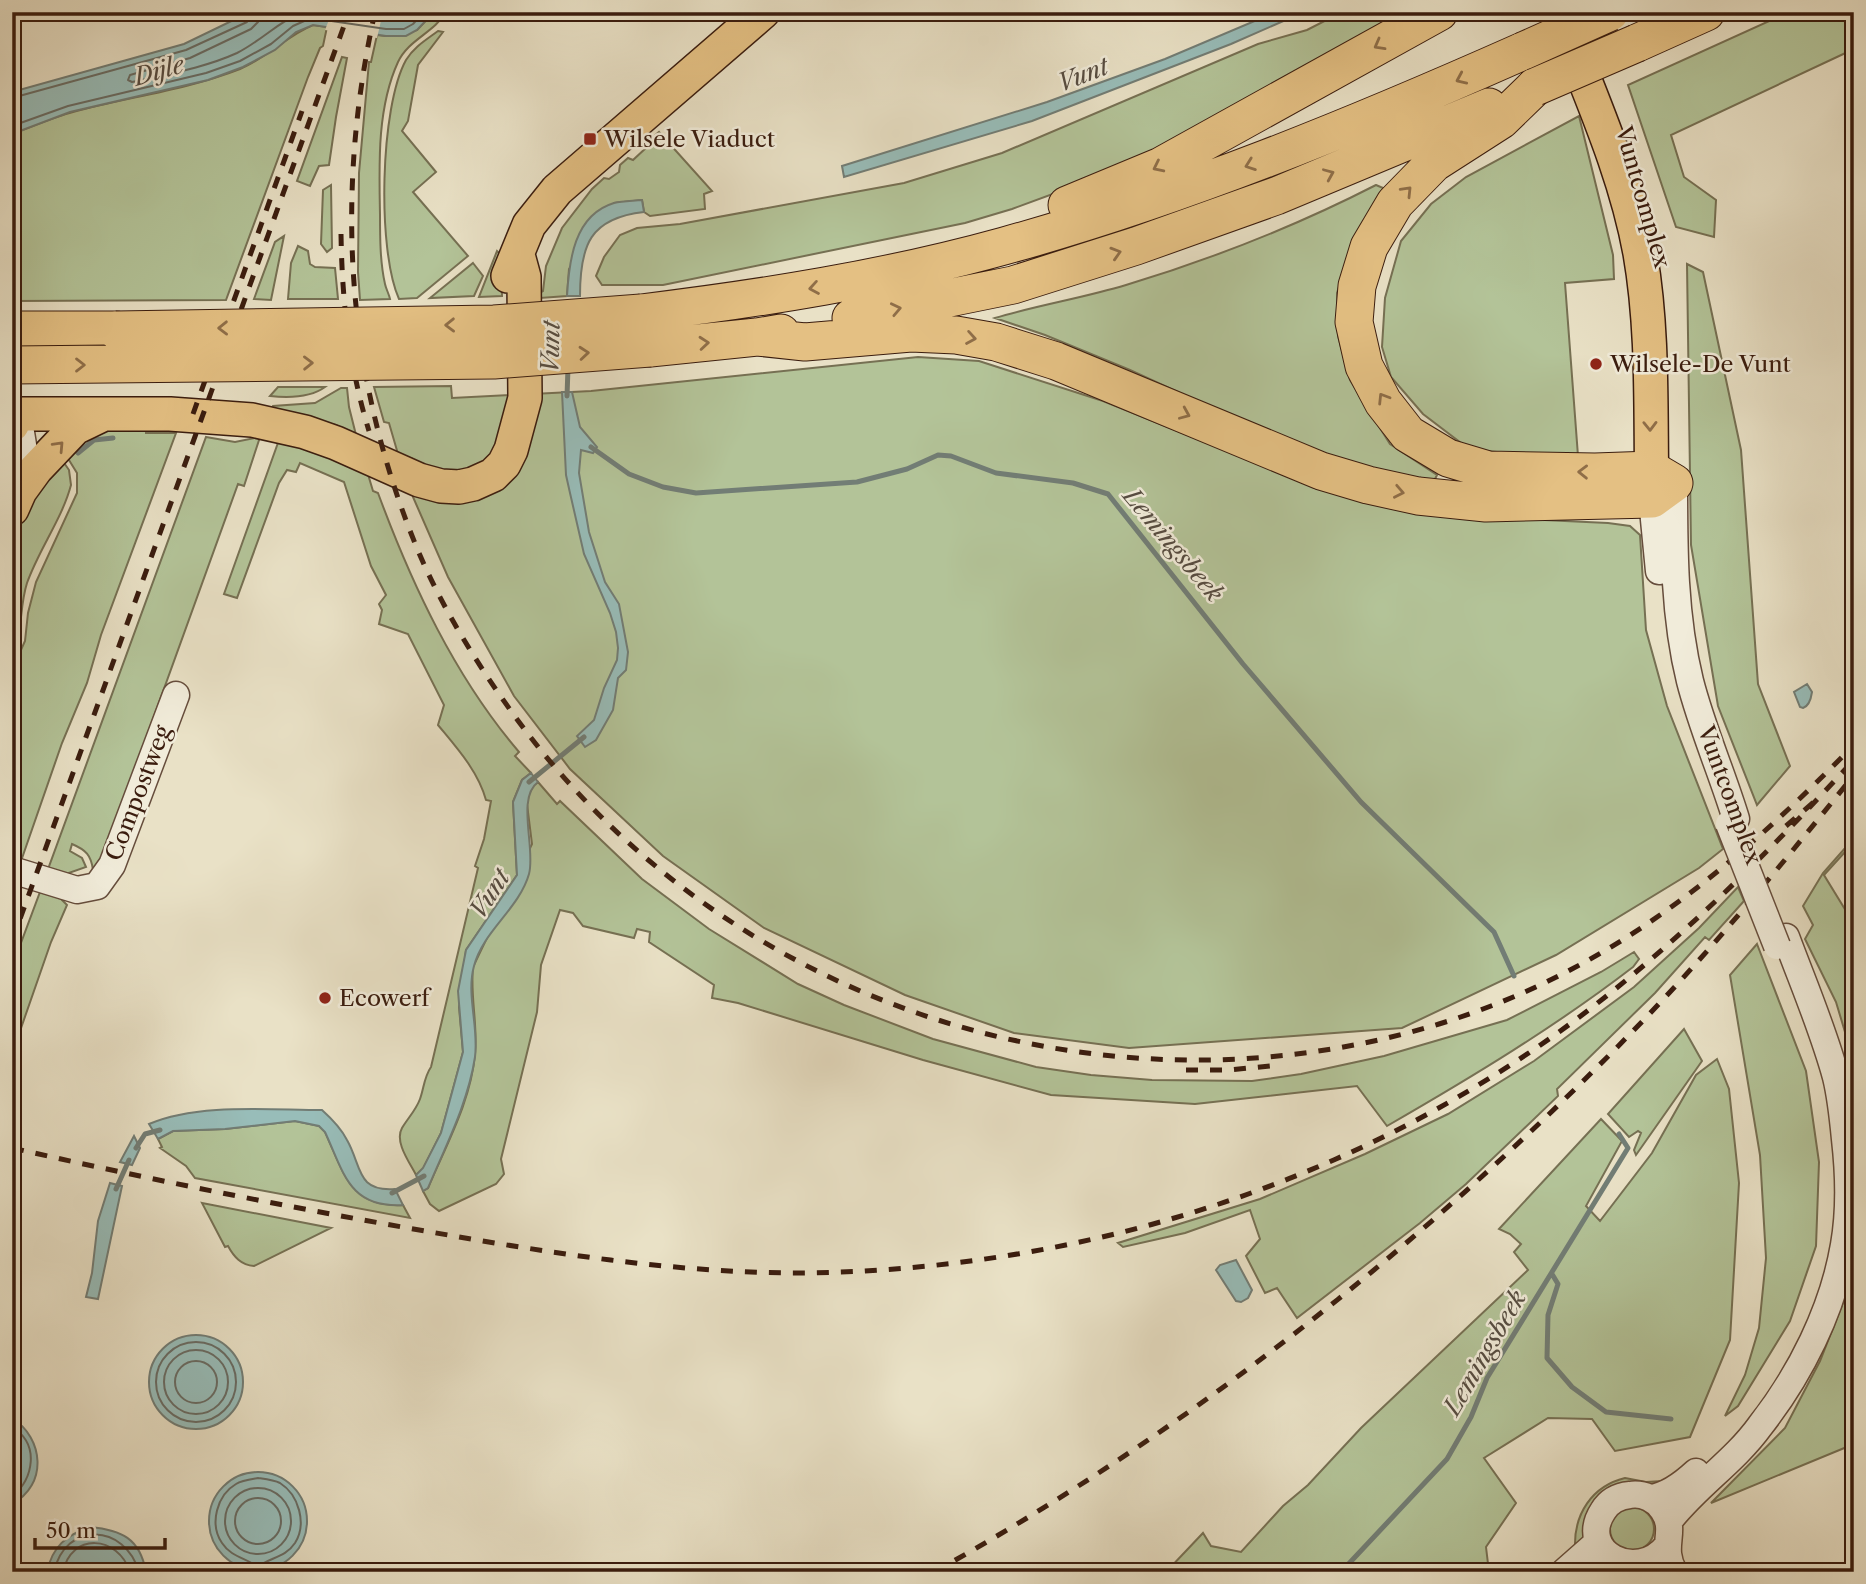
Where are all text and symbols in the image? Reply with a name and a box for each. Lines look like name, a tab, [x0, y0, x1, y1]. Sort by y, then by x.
one-way arrow	[1374, 37, 1386, 50]
water label: Dijle	[129, 49, 189, 92]
water label: Vunt	[1053, 51, 1114, 98]
one-way arrow	[1455, 71, 1468, 85]
street label: Vuntcomplex	[1609, 122, 1677, 272]
place label: Wilsele Viaduct	[603, 125, 775, 153]
marker: Wilsele Viaduct	[582, 131, 598, 147]
one-way arrow	[1244, 157, 1256, 171]
one-way arrow	[1153, 158, 1165, 172]
one-way arrow	[1322, 168, 1335, 182]
one-way arrow	[1398, 186, 1411, 199]
one-way arrow	[1110, 246, 1122, 261]
one-way arrow	[808, 280, 820, 295]
one-way arrow	[890, 302, 902, 317]
one-way arrow	[445, 317, 455, 333]
water label: Vunt	[535, 319, 566, 374]
one-way arrow	[217, 320, 228, 336]
one-way arrow	[966, 330, 977, 345]
one-way arrow	[698, 335, 709, 350]
one-way arrow	[579, 346, 590, 361]
place label: Wilsele-De Vunt	[1609, 350, 1791, 378]
one-way arrow	[303, 355, 314, 371]
marker: Wilsele-De Vunt	[1588, 356, 1604, 372]
one-way arrow	[76, 357, 86, 373]
one-way arrow	[1378, 393, 1391, 406]
one-way arrow	[1178, 406, 1191, 420]
one-way arrow	[1642, 421, 1658, 431]
one-way arrow	[50, 441, 63, 454]
one-way arrow	[1578, 464, 1588, 480]
water label: Lemingsbeek	[1116, 480, 1230, 608]
one-way arrow	[1393, 483, 1405, 498]
street label: Compostweg	[99, 720, 177, 865]
street label: Vuntcomplex	[1692, 721, 1768, 869]
water label: Vunt	[463, 863, 517, 924]
place label: Ecowerf	[339, 984, 432, 1012]
marker: Ecowerf	[317, 990, 333, 1006]
water label: Lemingsbeek	[1436, 1285, 1532, 1422]
scale bar	[35, 1507, 164, 1551]
text: 50 m	[46, 1518, 96, 1543]

